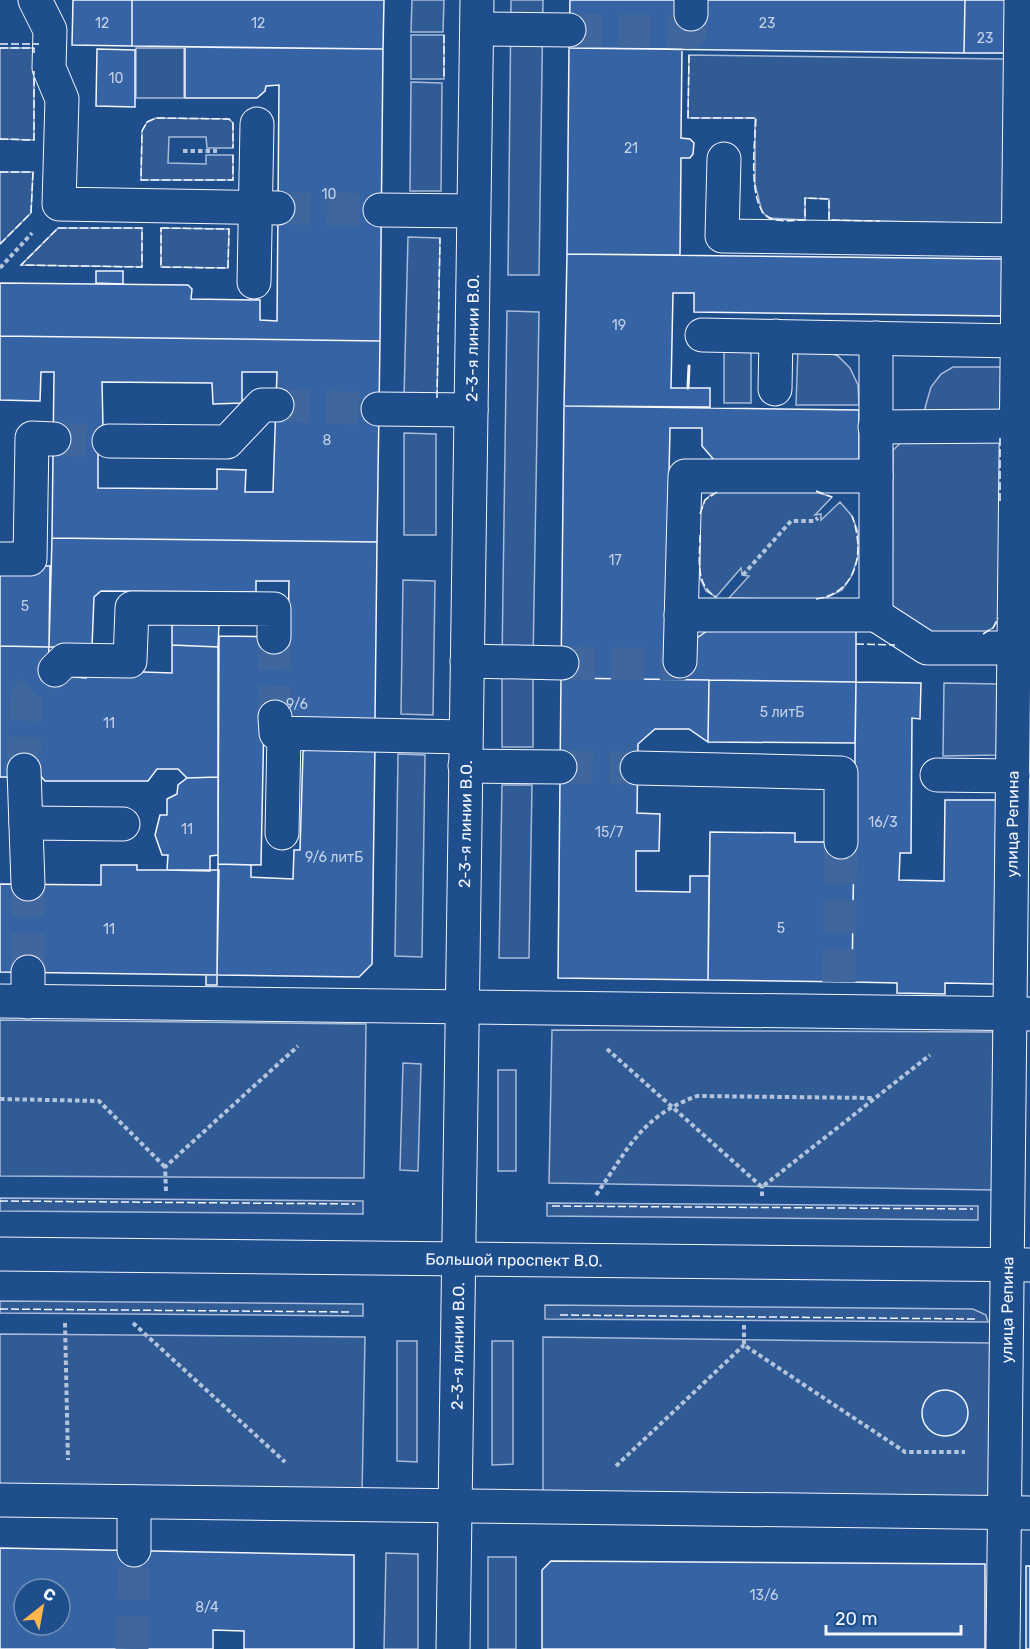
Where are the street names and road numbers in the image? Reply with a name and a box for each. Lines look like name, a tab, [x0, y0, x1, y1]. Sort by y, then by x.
street label: 2-3-я линии В.О.	[462, 274, 483, 402]
street label: 2-3-я линии В.О.	[455, 760, 475, 888]
street label: улица Репина	[1002, 770, 1022, 878]
street label: Большой проспект В.О.	[425, 1249, 603, 1270]
street label: улица Репина	[997, 1256, 1017, 1364]
street label: 2-3-я линии В.О.	[447, 1282, 468, 1410]

